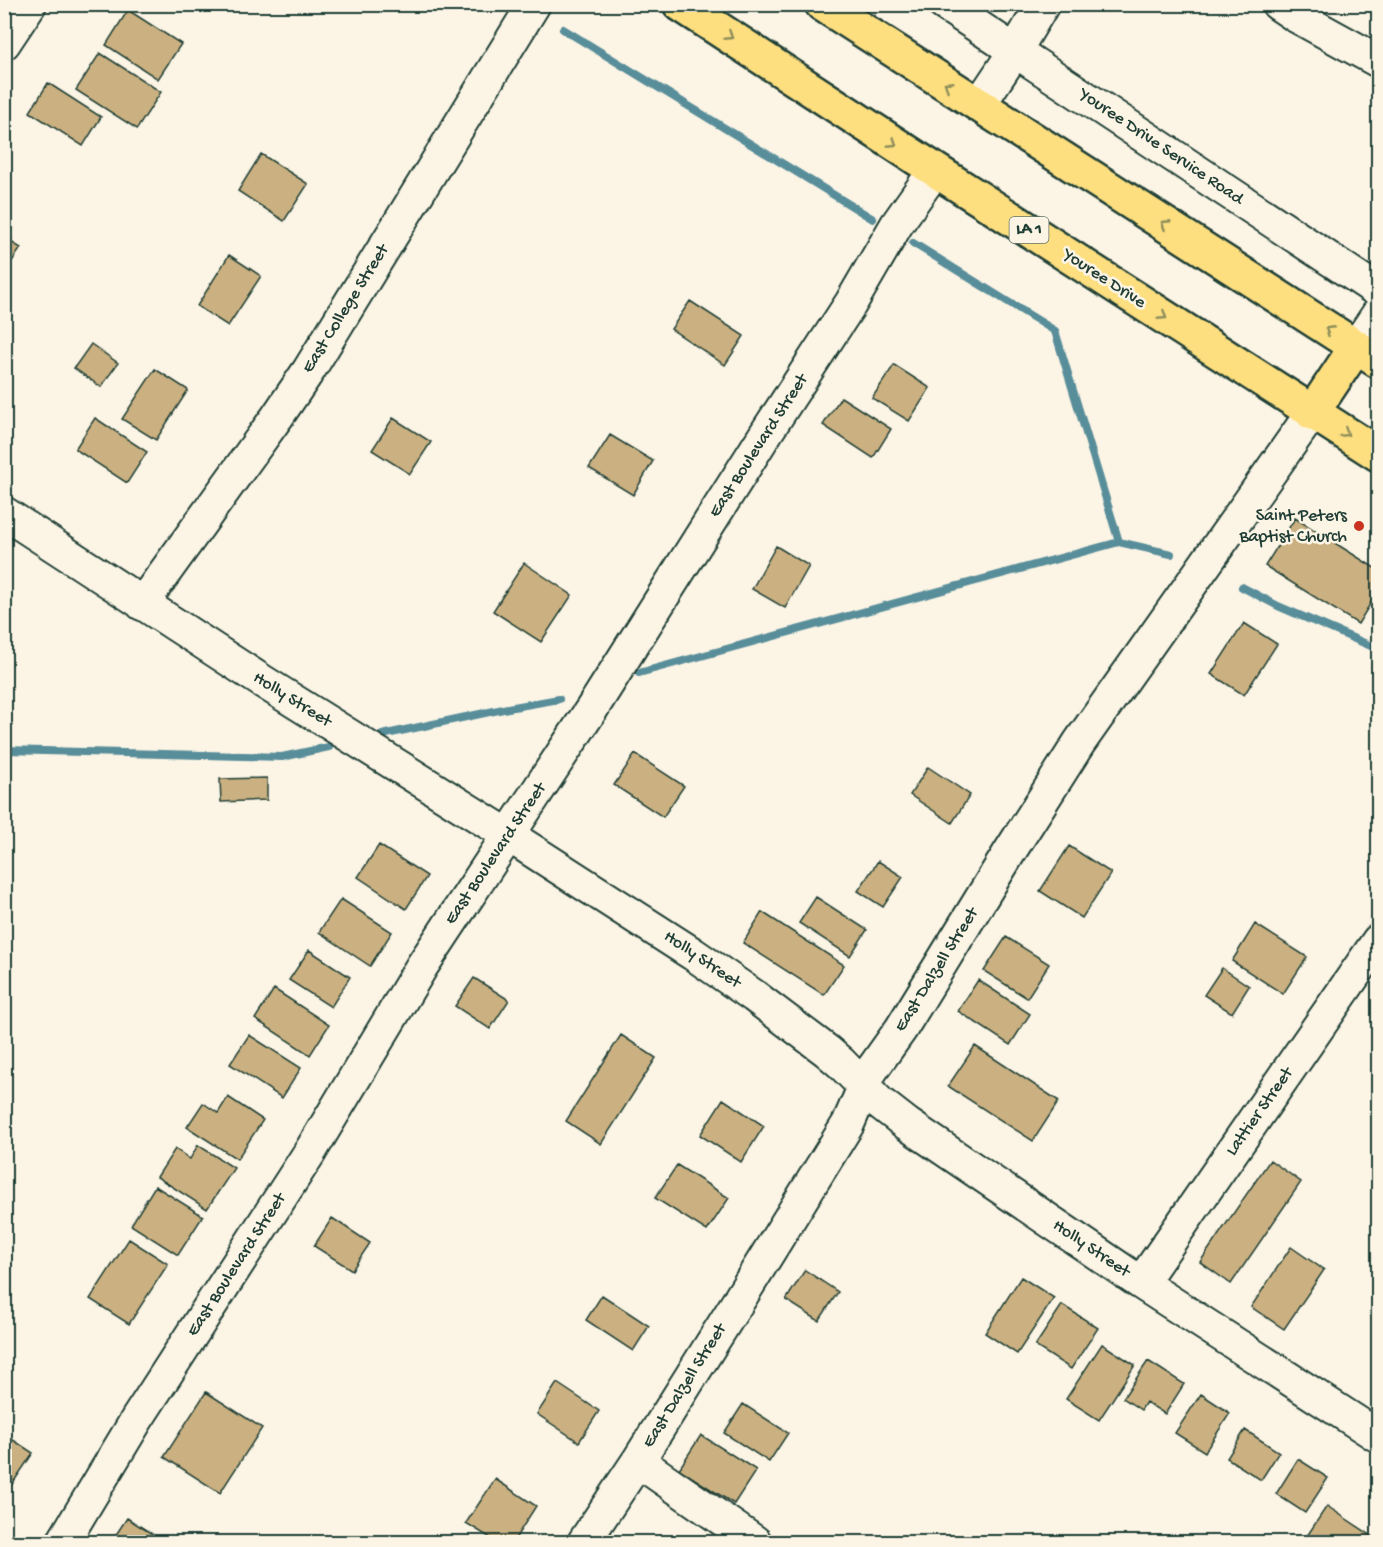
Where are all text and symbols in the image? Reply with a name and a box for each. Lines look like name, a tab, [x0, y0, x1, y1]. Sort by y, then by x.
one-way arrow	[723, 29, 733, 41]
one-way arrow	[944, 81, 955, 92]
street label: Youree Drive Service Road	[1073, 83, 1248, 211]
one-way arrow	[887, 135, 897, 147]
road number: LA 1	[1010, 217, 1048, 243]
one-way arrow	[1161, 220, 1171, 232]
street label: East College Street	[298, 239, 395, 377]
street label: Youree Drive	[1057, 243, 1150, 314]
one-way arrow	[1156, 309, 1167, 320]
one-way arrow	[1325, 325, 1335, 337]
street label: East Boulevard Street	[705, 369, 814, 522]
one-way arrow	[1338, 425, 1349, 436]
place label: Saint Peters Baptist Church	[1238, 506, 1348, 548]
marker: Saint Peters Baptist Church	[1352, 519, 1366, 533]
street label: Holly Street	[249, 668, 337, 733]
street label: East Boulevard Street	[441, 778, 552, 929]
street label: East Dalzell Street	[890, 903, 985, 1036]
street label: Holly Street	[659, 927, 746, 994]
street label: Lattier Street	[1222, 1062, 1299, 1160]
street label: East Boulevard Street	[183, 1188, 292, 1341]
street label: Holly Street	[1048, 1216, 1135, 1283]
street label: East Dalzell Street	[638, 1319, 733, 1452]

